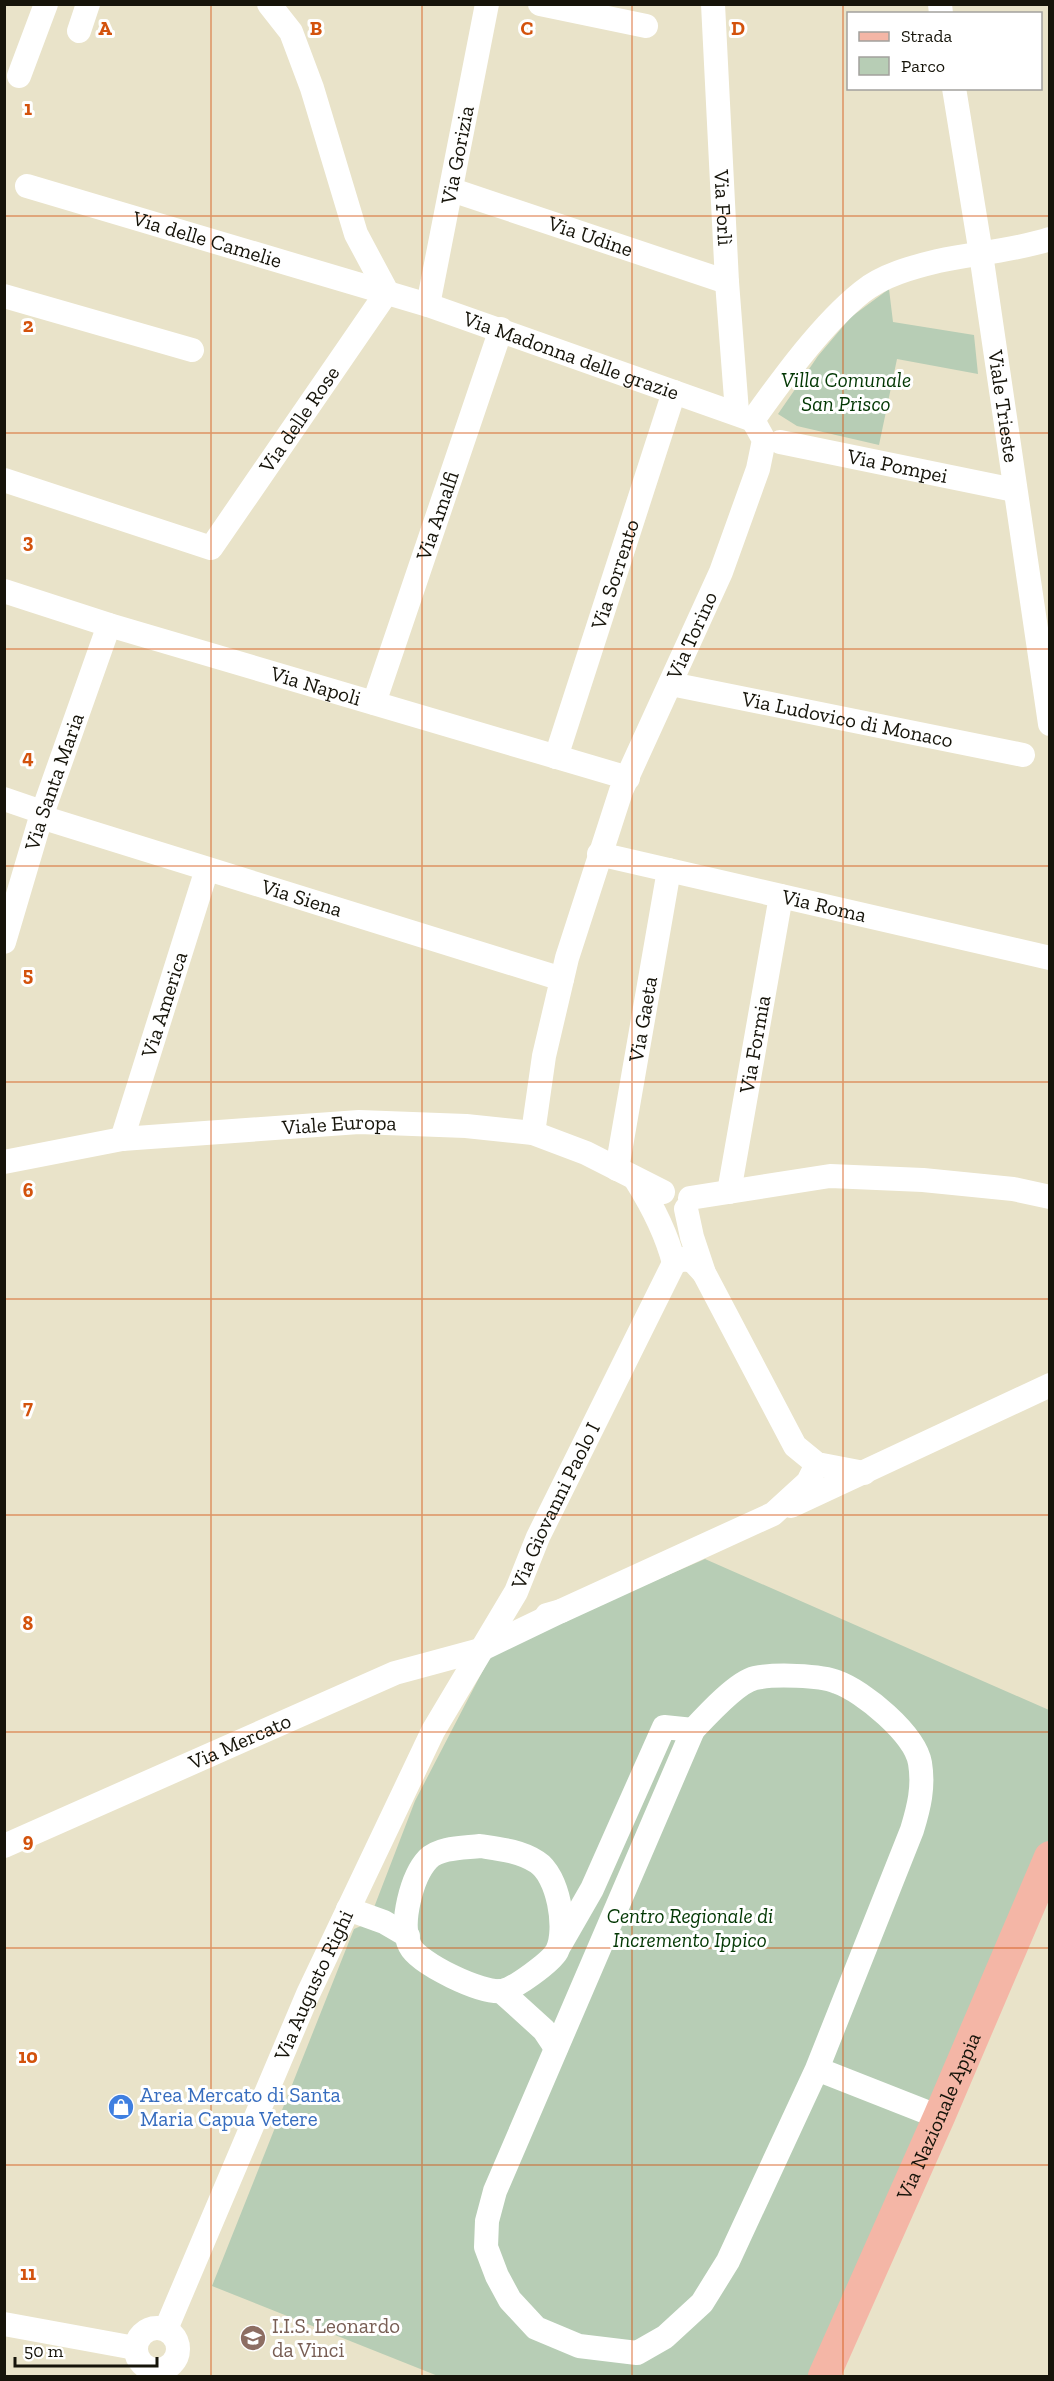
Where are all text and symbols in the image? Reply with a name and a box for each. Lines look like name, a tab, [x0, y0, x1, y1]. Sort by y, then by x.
legend	[847, 12, 1042, 90]
text: A	[98, 16, 112, 40]
text: B	[310, 16, 322, 40]
text: C	[521, 16, 534, 40]
text: D	[731, 16, 745, 40]
text: Strada	[901, 25, 952, 47]
text: Parco	[901, 55, 945, 77]
text: 1	[24, 96, 32, 120]
street label: Via Gorizia	[435, 103, 479, 207]
street label: Via Forlì	[709, 168, 738, 247]
street label: Via delle Camelie	[129, 205, 285, 273]
street label: Via Udine	[544, 210, 636, 262]
street label: Via Madonna delle grazie	[459, 305, 683, 405]
text: 2	[23, 313, 34, 337]
street label: Viale Trieste	[983, 347, 1024, 464]
street label: Via delle Rose	[253, 361, 344, 478]
park label: Villa Comunale San Prisco	[781, 367, 911, 416]
street label: Via Pompei	[844, 443, 950, 488]
street label: Via Amalfi	[410, 467, 464, 564]
street label: Via Sorrento	[585, 516, 644, 633]
text: 3	[23, 529, 34, 553]
street label: Via Torino	[660, 587, 722, 684]
street label: Via Napoli	[267, 660, 364, 711]
street label: Via Ludovico di Monaco	[739, 685, 955, 753]
street label: Via Santa Maria	[19, 710, 89, 854]
text: 4	[22, 745, 34, 769]
street label: Via Siena	[257, 873, 345, 922]
street label: Via Roma	[779, 883, 869, 927]
street label: Via America	[135, 948, 192, 1061]
text: 5	[23, 962, 33, 986]
street label: Via Gaeta	[623, 974, 662, 1065]
street label: Via Formia	[733, 993, 775, 1096]
street label: Viale Europa	[280, 1109, 397, 1140]
text: 6	[23, 1178, 34, 1202]
text: 7	[23, 1395, 33, 1419]
street label: Via Giovanni Paolo I	[505, 1418, 605, 1593]
text: 8	[23, 1611, 34, 1635]
street label: Via Mercato	[184, 1708, 295, 1775]
text: 9	[23, 1828, 34, 1852]
park label: Centro Regionale di Incremento Ippico	[607, 1903, 773, 1952]
street label: Via Augusto Righi	[268, 1906, 358, 2065]
street label: Via Nazionale Appia	[890, 2029, 986, 2205]
text: 10	[18, 2044, 38, 2068]
place label: Area Mercato di Santa Maria Capua Vetere	[140, 2082, 341, 2131]
shop icon: Area Mercato di Santa Maria Capua Vetere	[106, 2092, 136, 2122]
text: 11	[20, 2261, 36, 2285]
place label: I.I.S. Leonardo da Vinci	[272, 2313, 400, 2362]
school or university icon: I.I.S. Leonardo da Vinci	[238, 2323, 268, 2353]
scale bar	[15, 2330, 158, 2368]
text: 50 m	[24, 2340, 64, 2362]

